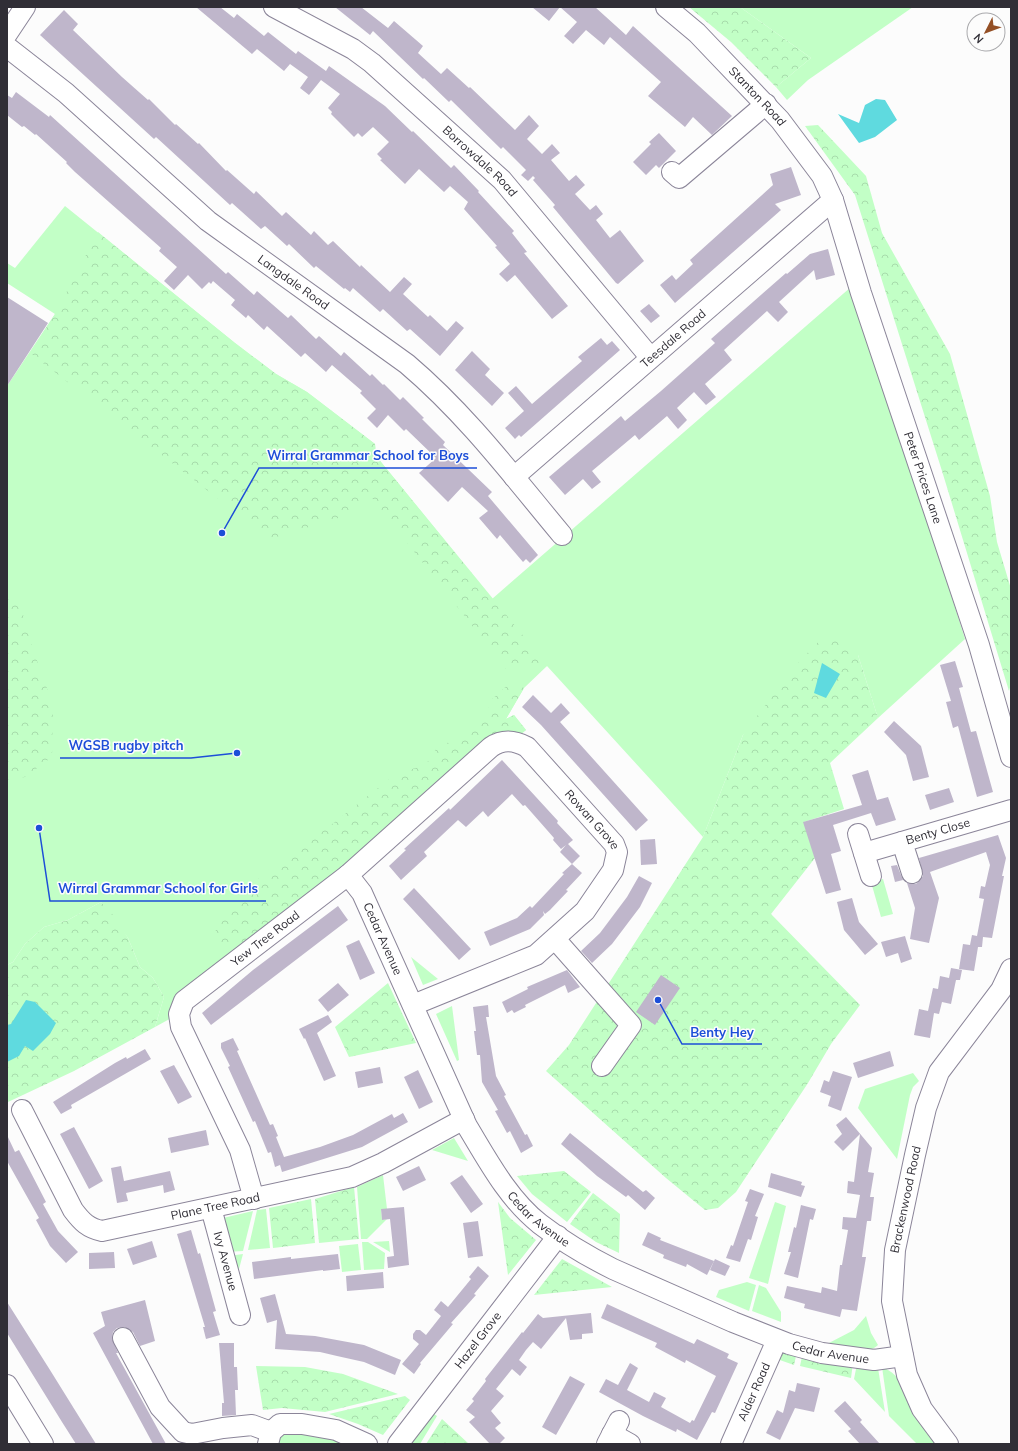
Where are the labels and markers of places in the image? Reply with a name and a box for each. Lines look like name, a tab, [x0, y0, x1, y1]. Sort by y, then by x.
callout: Wirral Grammar School for Boys	[259, 443, 477, 468]
callout: WGSB rugby pitch	[60, 733, 191, 758]
callout: Wirral Grammar School for Girls	[50, 876, 266, 901]
callout: Benty Hey	[682, 1019, 762, 1044]

